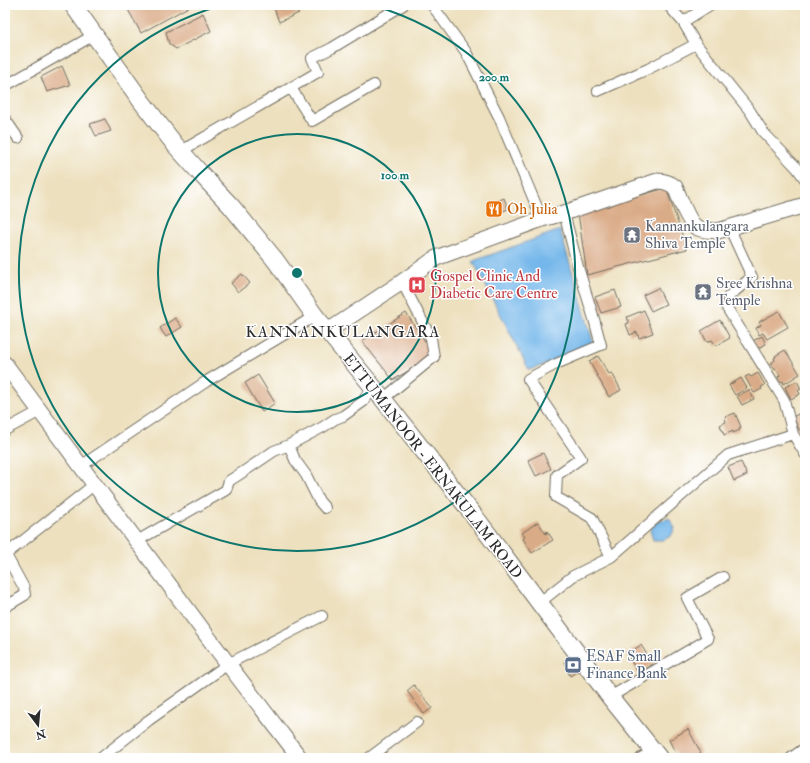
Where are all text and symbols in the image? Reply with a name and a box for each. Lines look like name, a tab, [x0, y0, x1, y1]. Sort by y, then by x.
text: 200 m	[479, 70, 510, 85]
text: 100 m	[381, 168, 410, 183]
restaurant icon: Oh Julia	[484, 199, 504, 219]
place label: Oh Julia	[507, 200, 559, 220]
place label: Kannankulangara Shiva Temple	[645, 217, 750, 254]
temple icon: Kannankulangara Shiva Temple	[622, 225, 642, 245]
centre of rings	[290, 266, 304, 280]
place label: Gospel Clinic And Diabetic Care Centre	[430, 267, 558, 303]
place label: Sree Krishna Temple	[716, 274, 793, 311]
hospital icon: Gospel Clinic And Diabetic Care Centre	[407, 275, 427, 295]
temple icon: Sree Krishna Temple	[693, 282, 713, 302]
district label: KANNANKULANGARA	[246, 322, 440, 342]
street label: ETTUMANOOR - ERNAKULAM ROAD	[339, 350, 526, 583]
place label: ESAF Small Finance Bank	[586, 647, 667, 683]
bank icon: ESAF Small Finance Bank	[563, 655, 583, 675]
north arrow	[18, 705, 58, 745]
text: N	[33, 726, 48, 742]

